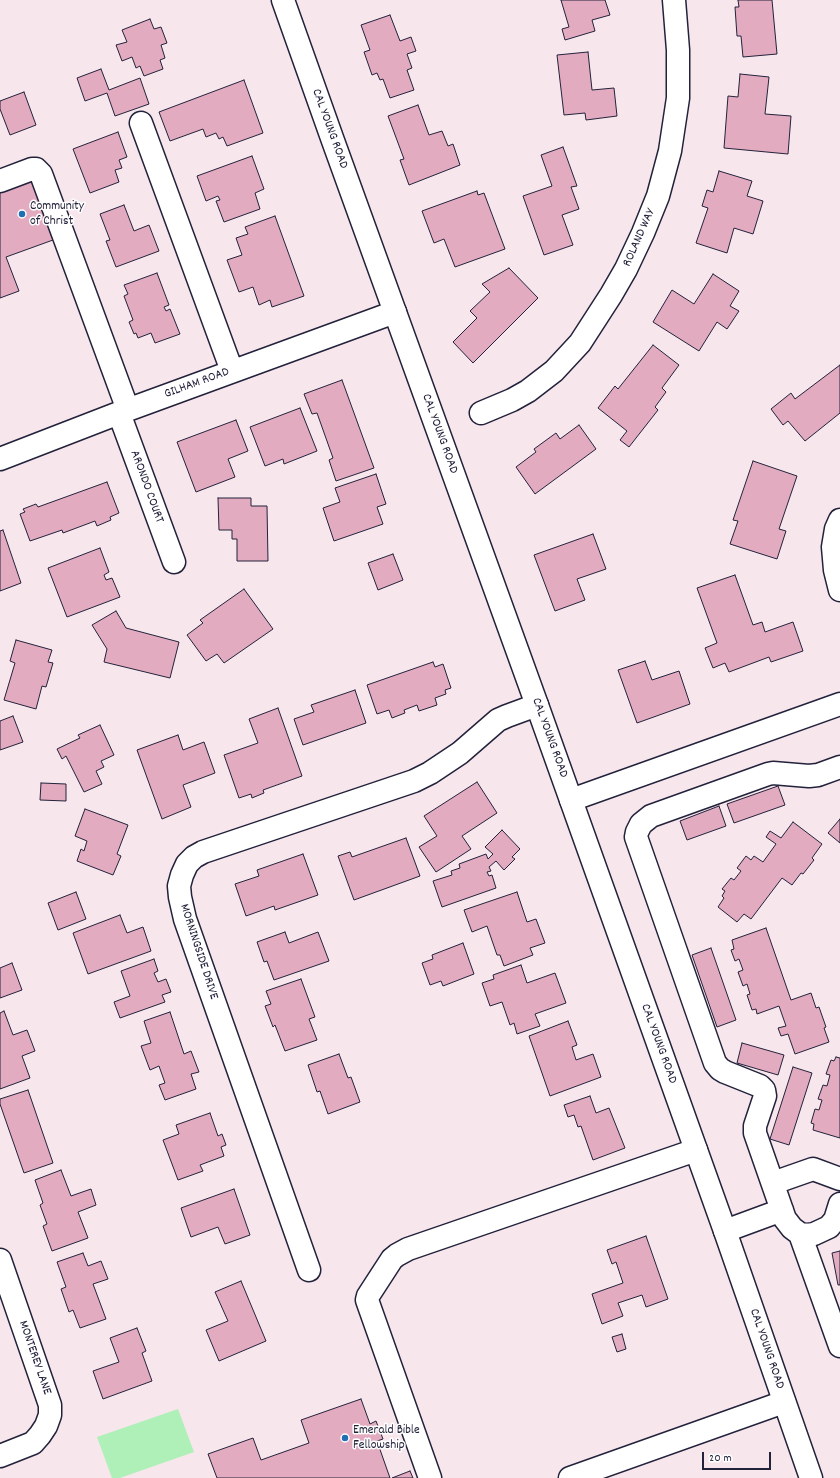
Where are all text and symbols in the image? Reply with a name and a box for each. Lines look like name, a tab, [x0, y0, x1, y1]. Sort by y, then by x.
street label: CAL YOUNG ROAD	[307, 87, 351, 171]
place label: Community of Christ	[30, 199, 84, 230]
street label: ROLAND WAY	[620, 207, 660, 269]
marker: Community of Christ	[17, 209, 27, 219]
street label: GILHAM ROAD	[162, 365, 232, 403]
street label: CAL YOUNG ROAD	[417, 392, 461, 476]
street label: ARONDO COURT	[126, 449, 166, 525]
street label: CAL YOUNG ROAD	[527, 696, 571, 780]
street label: MORNINGSIDE DRIVE	[175, 902, 221, 1002]
street label: CAL YOUNG ROAD	[636, 1002, 680, 1086]
street label: CAL YOUNG ROAD	[745, 1307, 787, 1391]
street label: MONTEREY LANE	[14, 1319, 54, 1397]
place label: Emerald Bible Fellowship	[353, 1423, 420, 1454]
marker: Emerald Bible Fellowship	[340, 1433, 350, 1443]
scale bar	[704, 1444, 773, 1470]
text: 20 m	[709, 1450, 732, 1467]

